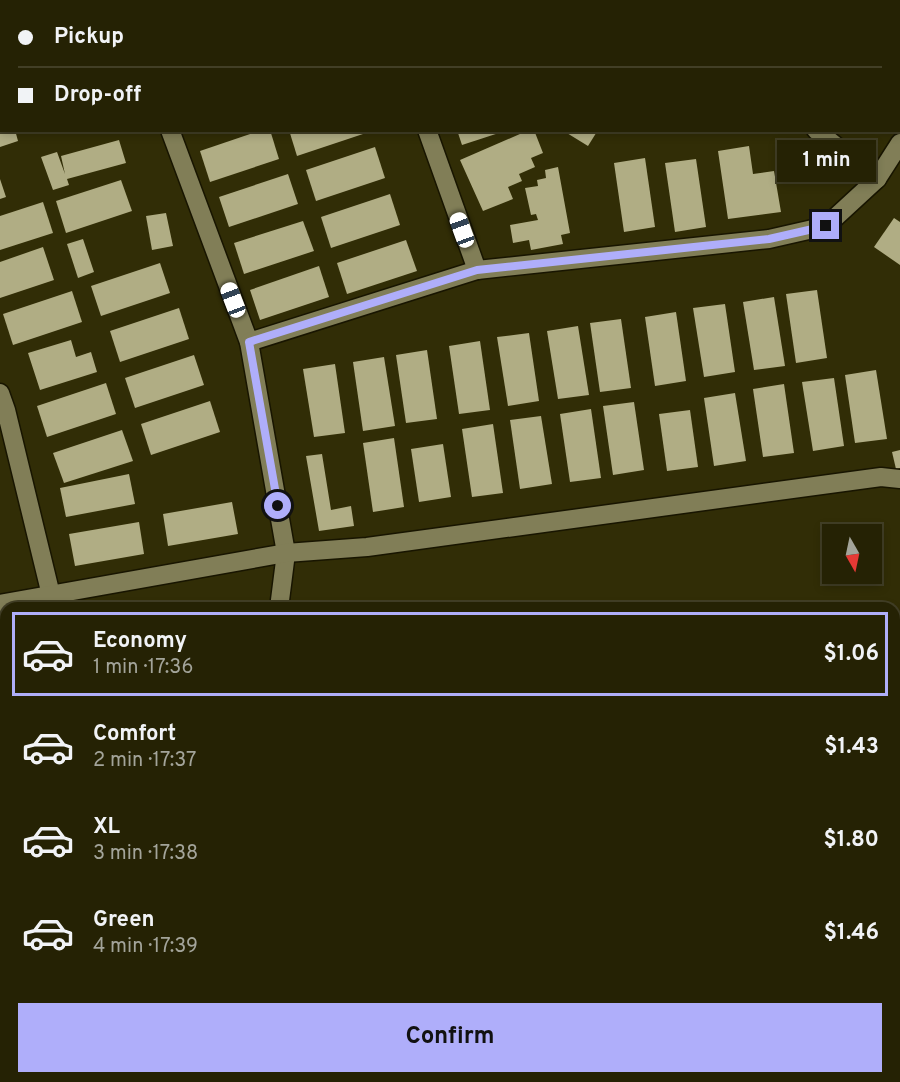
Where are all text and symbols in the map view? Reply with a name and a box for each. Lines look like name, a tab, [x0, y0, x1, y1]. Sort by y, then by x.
text: Pickup	[54, 24, 124, 51]
text: Drop-off	[54, 82, 141, 109]
callout: 1 min	[776, 139, 876, 181]
text: 1 min	[802, 148, 851, 174]
car	[447, 210, 477, 250]
route end	[812, 212, 839, 239]
car	[218, 280, 248, 320]
route start	[264, 492, 291, 519]
north arrow	[822, 524, 882, 584]
map controls	[822, 524, 882, 584]
icon: car	[21, 627, 75, 681]
text: Economy	[93, 628, 187, 655]
text: $1.06	[823, 641, 879, 668]
text: 1 min · 17:36	[93, 655, 193, 681]
icon: car	[21, 720, 75, 774]
text: Comfort	[93, 721, 176, 748]
text: $1.43	[824, 734, 879, 761]
text: 2 min · 17:37	[93, 748, 196, 774]
icon: car	[21, 813, 75, 867]
text: XL	[93, 814, 120, 841]
text: $1.80	[824, 827, 879, 854]
text: 3 min · 17:38	[93, 841, 198, 867]
icon: car	[21, 906, 75, 960]
text: Green	[93, 907, 155, 934]
text: $1.46	[824, 920, 879, 947]
text: 4 min · 17:39	[93, 934, 198, 960]
button: Confirm	[18, 1003, 882, 1072]

